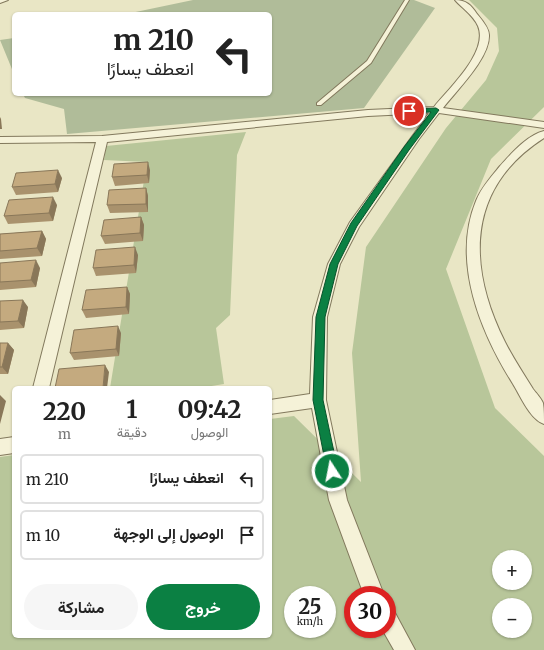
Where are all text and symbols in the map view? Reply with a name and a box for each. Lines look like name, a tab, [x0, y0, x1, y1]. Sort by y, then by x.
text: 210 m	[113, 22, 194, 58]
icon: left	[208, 28, 260, 80]
text: انعطف يسارًا	[107, 57, 194, 80]
pin	[392, 94, 426, 128]
icon: arrive	[398, 100, 420, 122]
text: 1	[126, 394, 137, 425]
text: 09:42	[178, 394, 241, 425]
text: 220	[43, 396, 86, 427]
text: دقيقة	[117, 424, 147, 441]
text: الوصول	[191, 424, 228, 441]
text: m	[58, 426, 71, 443]
position arrow	[311, 450, 353, 492]
text: انعطف يسارًا	[149, 468, 224, 487]
icon: left	[236, 468, 258, 490]
text: 210 m	[26, 470, 69, 489]
text: الوصول إلى الوجهة	[113, 524, 224, 543]
icon: arrive	[236, 524, 258, 546]
text: 10 m	[26, 526, 60, 545]
map controls	[492, 550, 532, 638]
button: +	[492, 550, 532, 590]
button: مشاركة	[24, 584, 138, 630]
button: خروج	[146, 584, 260, 630]
speed limit sign: 30	[344, 586, 396, 638]
text: 25	[299, 594, 321, 619]
button: −	[492, 598, 532, 638]
text: km/h	[297, 615, 323, 628]

